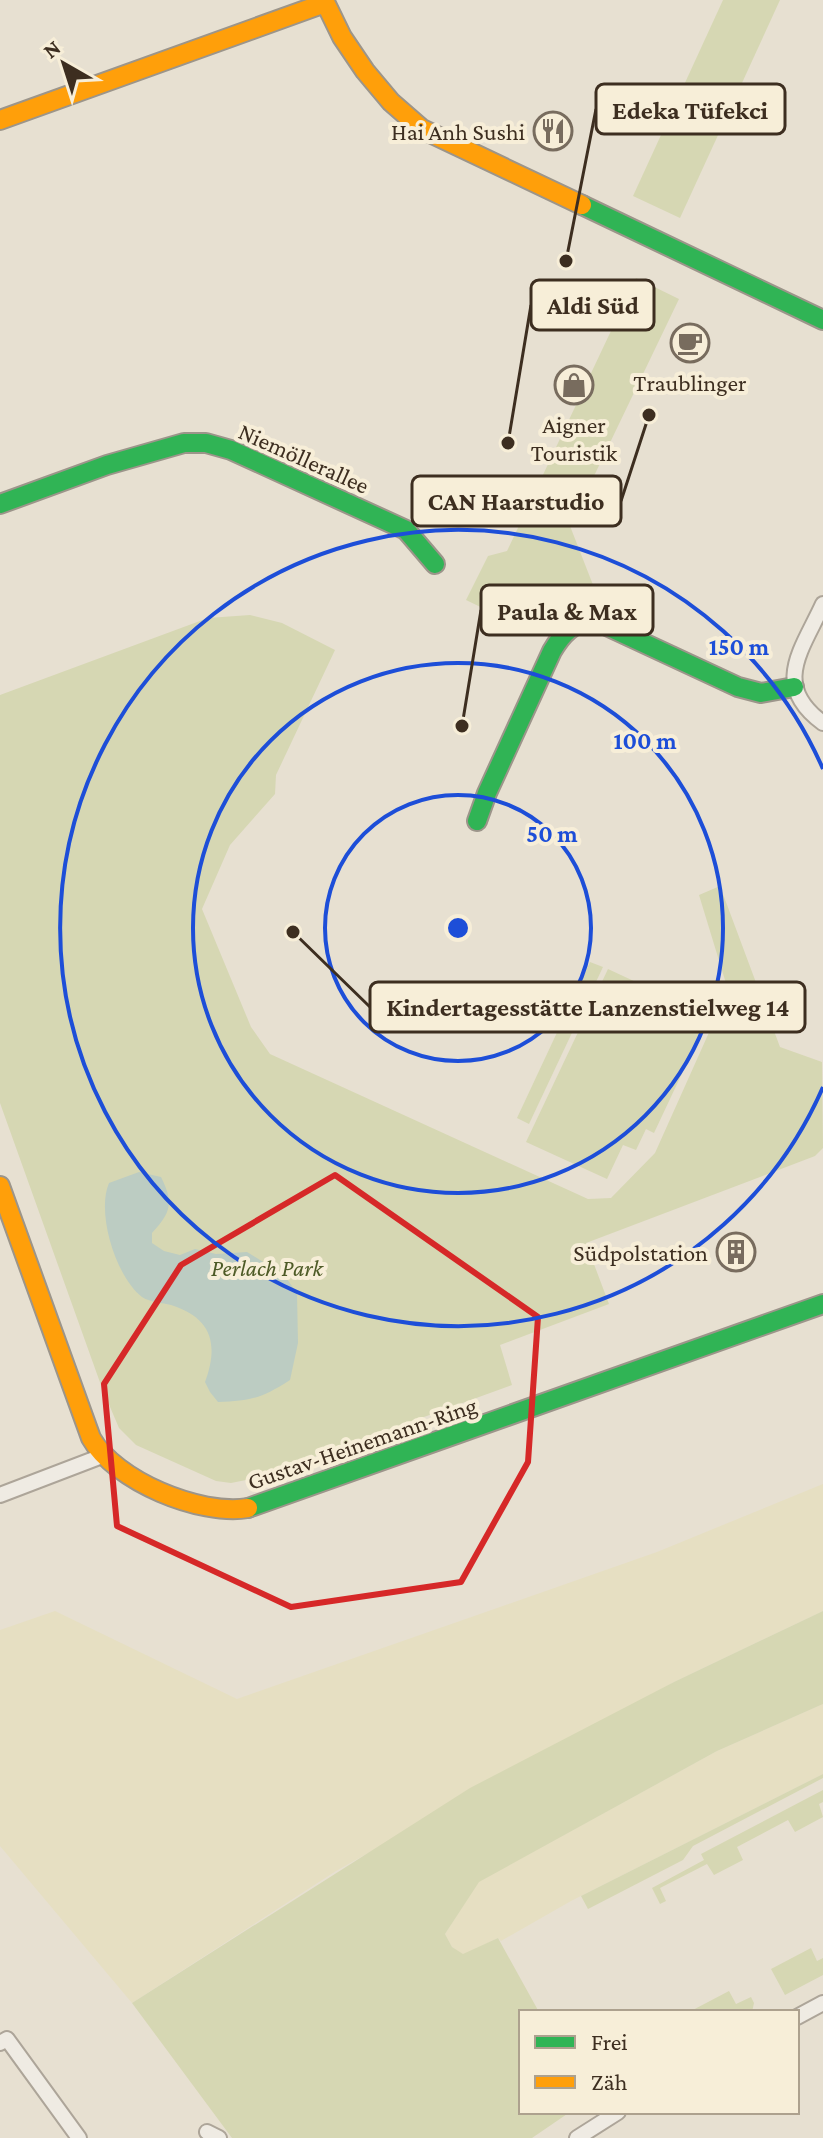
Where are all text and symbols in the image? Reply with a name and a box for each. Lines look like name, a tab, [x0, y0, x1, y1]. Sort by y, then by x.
north arrow	[24, 24, 104, 104]
text: N	[38, 34, 65, 63]
callout: Edeka Tüfekci	[596, 84, 785, 134]
text: Edeka Tüfekci	[612, 96, 769, 125]
restaurant icon: Hai Anh Sushi	[532, 110, 574, 152]
place label: Hai Anh Sushi	[391, 118, 525, 145]
callout: Aldi Süd	[531, 280, 654, 330]
text: Aldi Süd	[546, 291, 639, 320]
cafe icon: Traublinger	[669, 322, 711, 364]
shop icon: Aigner Touristik	[553, 364, 595, 406]
place label: Traublinger	[633, 369, 747, 396]
place label: Aigner Touristik	[531, 411, 618, 466]
street label: Niemöllerallee	[235, 417, 373, 499]
callout: CAN Haarstudio	[412, 476, 621, 526]
text: CAN Haarstudio	[427, 487, 605, 516]
callout: Paula & Max	[481, 585, 653, 635]
text: Paula & Max	[497, 597, 638, 626]
text: 150 m	[709, 633, 770, 660]
text: 100 m	[613, 727, 677, 754]
text: 50 m	[526, 820, 578, 847]
centre of rings	[444, 914, 472, 942]
callout: Kindertagesstätte Lanzenstielweg 14	[370, 982, 805, 1032]
text: Kindertagesstätte Lanzenstielweg 14	[386, 993, 790, 1022]
building icon: Südpolstation	[715, 1231, 757, 1273]
place label: Südpolstation	[573, 1239, 708, 1266]
park label: Perlach Park	[211, 1254, 325, 1281]
street label: Gustav-Heinemann-Ring	[244, 1391, 481, 1495]
legend	[519, 2010, 799, 2114]
text: Frei	[591, 2028, 628, 2055]
text: Zäh	[591, 2068, 628, 2095]

